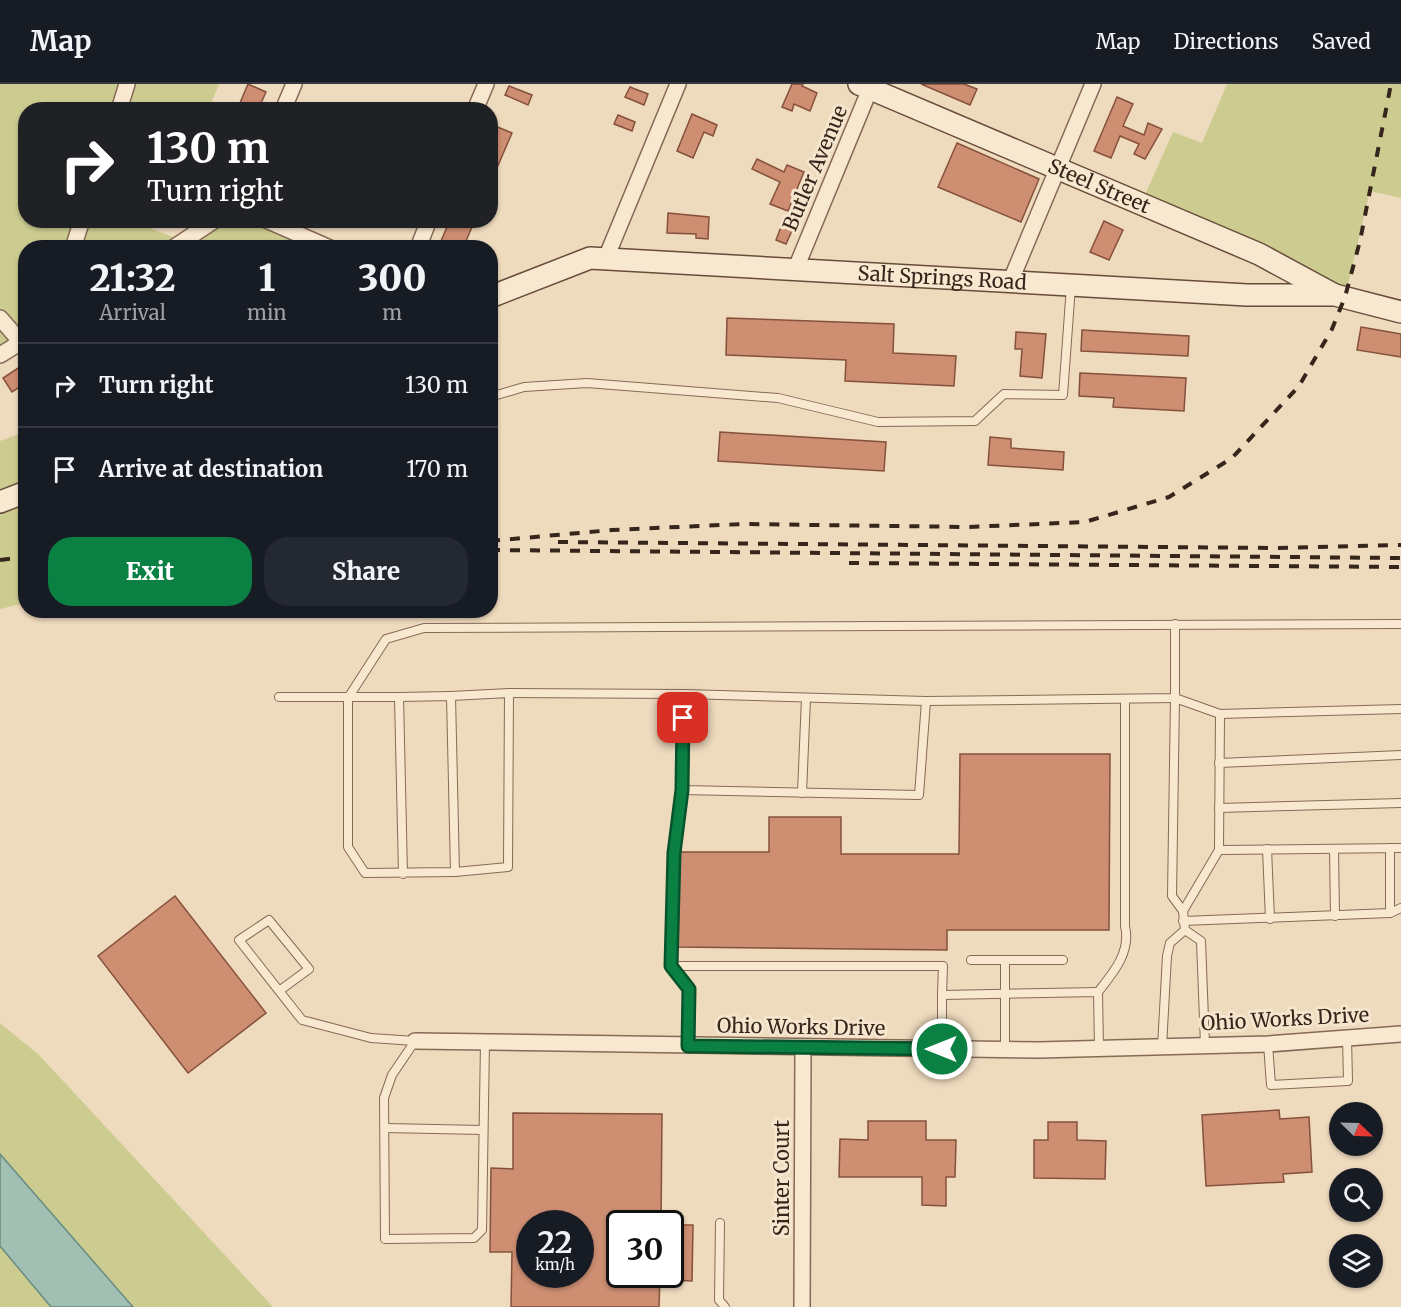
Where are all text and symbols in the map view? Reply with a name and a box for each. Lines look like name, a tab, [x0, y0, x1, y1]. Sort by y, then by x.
text: Map	[30, 23, 92, 59]
text: Map	[1096, 28, 1140, 55]
text: Directions	[1173, 28, 1278, 55]
text: Saved	[1311, 28, 1371, 55]
street label: Butler Avenue	[777, 101, 852, 234]
text: 130 m	[147, 122, 269, 174]
icon: right	[48, 126, 126, 204]
street label: Steel Street	[1045, 153, 1154, 218]
text: Turn right	[147, 174, 284, 208]
text: 21:32	[89, 256, 176, 301]
text: 1	[258, 256, 275, 301]
text: 300	[358, 256, 427, 301]
street label: Salt Springs Road	[857, 260, 1027, 295]
text: Arrival	[99, 300, 166, 325]
text: min	[247, 300, 287, 325]
text: m	[382, 300, 402, 325]
icon: right	[48, 369, 81, 402]
text: Turn right	[99, 371, 213, 399]
text: 130 m	[405, 371, 468, 399]
icon: arrive	[48, 453, 81, 486]
text: Arrive at destination	[99, 455, 323, 483]
text: 170 m	[406, 455, 468, 483]
button: Exit	[48, 537, 252, 606]
button: Share	[264, 537, 468, 606]
pin	[657, 692, 708, 743]
icon: arrive	[666, 701, 699, 734]
street label: Ohio Works Drive	[1200, 1002, 1370, 1035]
street label: Ohio Works Drive	[717, 1013, 885, 1040]
position arrow	[910, 1017, 974, 1081]
north arrow	[1329, 1102, 1383, 1156]
map controls	[1329, 1102, 1383, 1288]
street label: Sinter Court	[769, 1120, 794, 1236]
button: search	[1329, 1168, 1383, 1222]
speed limit sign: 30	[606, 1210, 684, 1288]
text: 22	[538, 1223, 572, 1261]
button: layers	[1329, 1234, 1383, 1288]
text: km/h	[535, 1255, 575, 1274]

